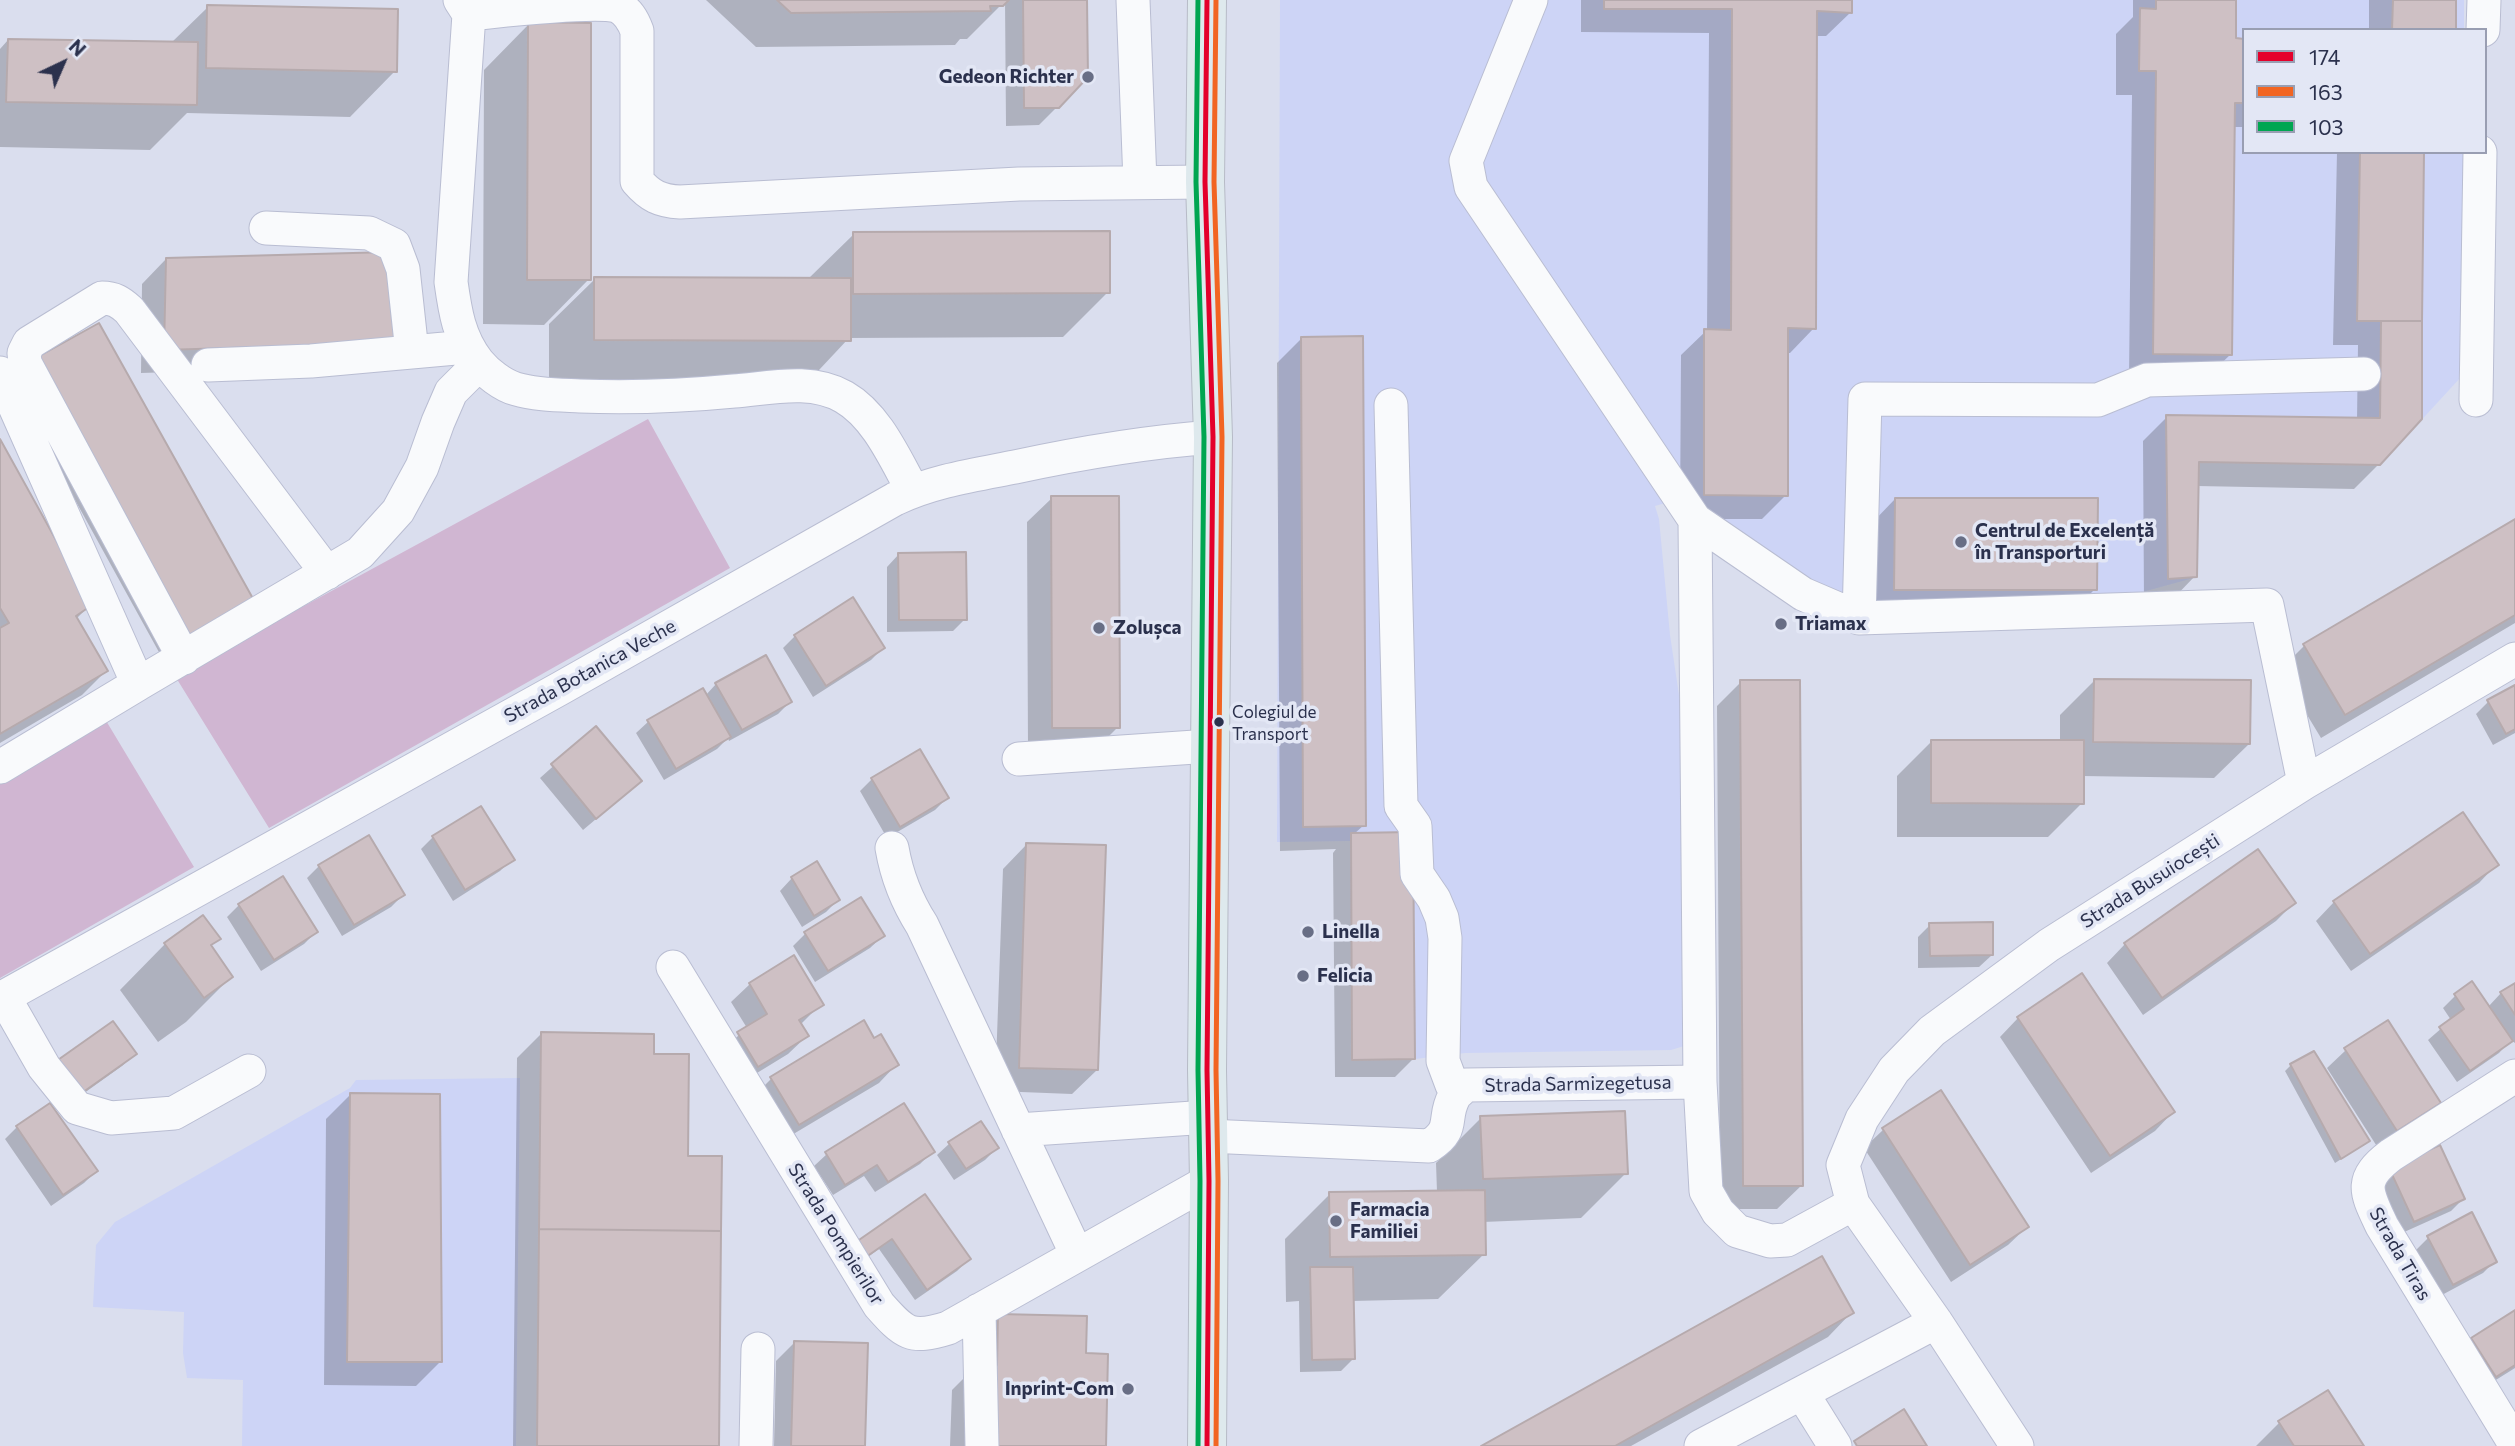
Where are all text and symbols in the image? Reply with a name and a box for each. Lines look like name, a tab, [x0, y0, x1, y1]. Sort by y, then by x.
north arrow	[28, 28, 98, 98]
legend	[2242, 28, 2487, 154]
text: N	[65, 34, 91, 61]
text: 174	[2309, 44, 2340, 69]
place label: Gedeon Richter	[939, 66, 1074, 88]
marker: Gedeon Richter	[1080, 69, 1096, 85]
text: 163	[2309, 79, 2343, 104]
text: 103	[2309, 114, 2344, 139]
place label: Centrul de Excelență în Transporturi	[1975, 520, 2154, 564]
marker: Centrul de Excelență în Transporturi	[1953, 534, 1969, 550]
place label: Triamax	[1795, 613, 1867, 635]
street label: Strada Botanica Veche	[500, 614, 680, 728]
marker: Triamax	[1773, 616, 1789, 632]
place label: Zolușca	[1113, 617, 1181, 639]
marker: Zolușca	[1091, 620, 1107, 636]
place label: Colegiul de Transport	[1232, 702, 1317, 742]
marker: Colegiul de Transport	[1212, 715, 1226, 729]
street label: Strada Busuiocești	[2076, 829, 2224, 933]
place label: Linella	[1322, 921, 1380, 943]
marker: Linella	[1300, 924, 1316, 940]
place label: Felicia	[1317, 965, 1373, 987]
marker: Felicia	[1295, 968, 1311, 984]
street label: Strada Sarmizegetusa	[1484, 1071, 1672, 1097]
street label: Strada Pompierilor	[783, 1159, 889, 1309]
place label: Farmacia Familiei	[1350, 1199, 1430, 1243]
street label: Strada Tiras	[2364, 1203, 2436, 1305]
marker: Farmacia Familiei	[1328, 1213, 1344, 1229]
place label: Inprint-Com	[1005, 1378, 1114, 1400]
marker: Inprint-Com	[1120, 1381, 1136, 1397]

